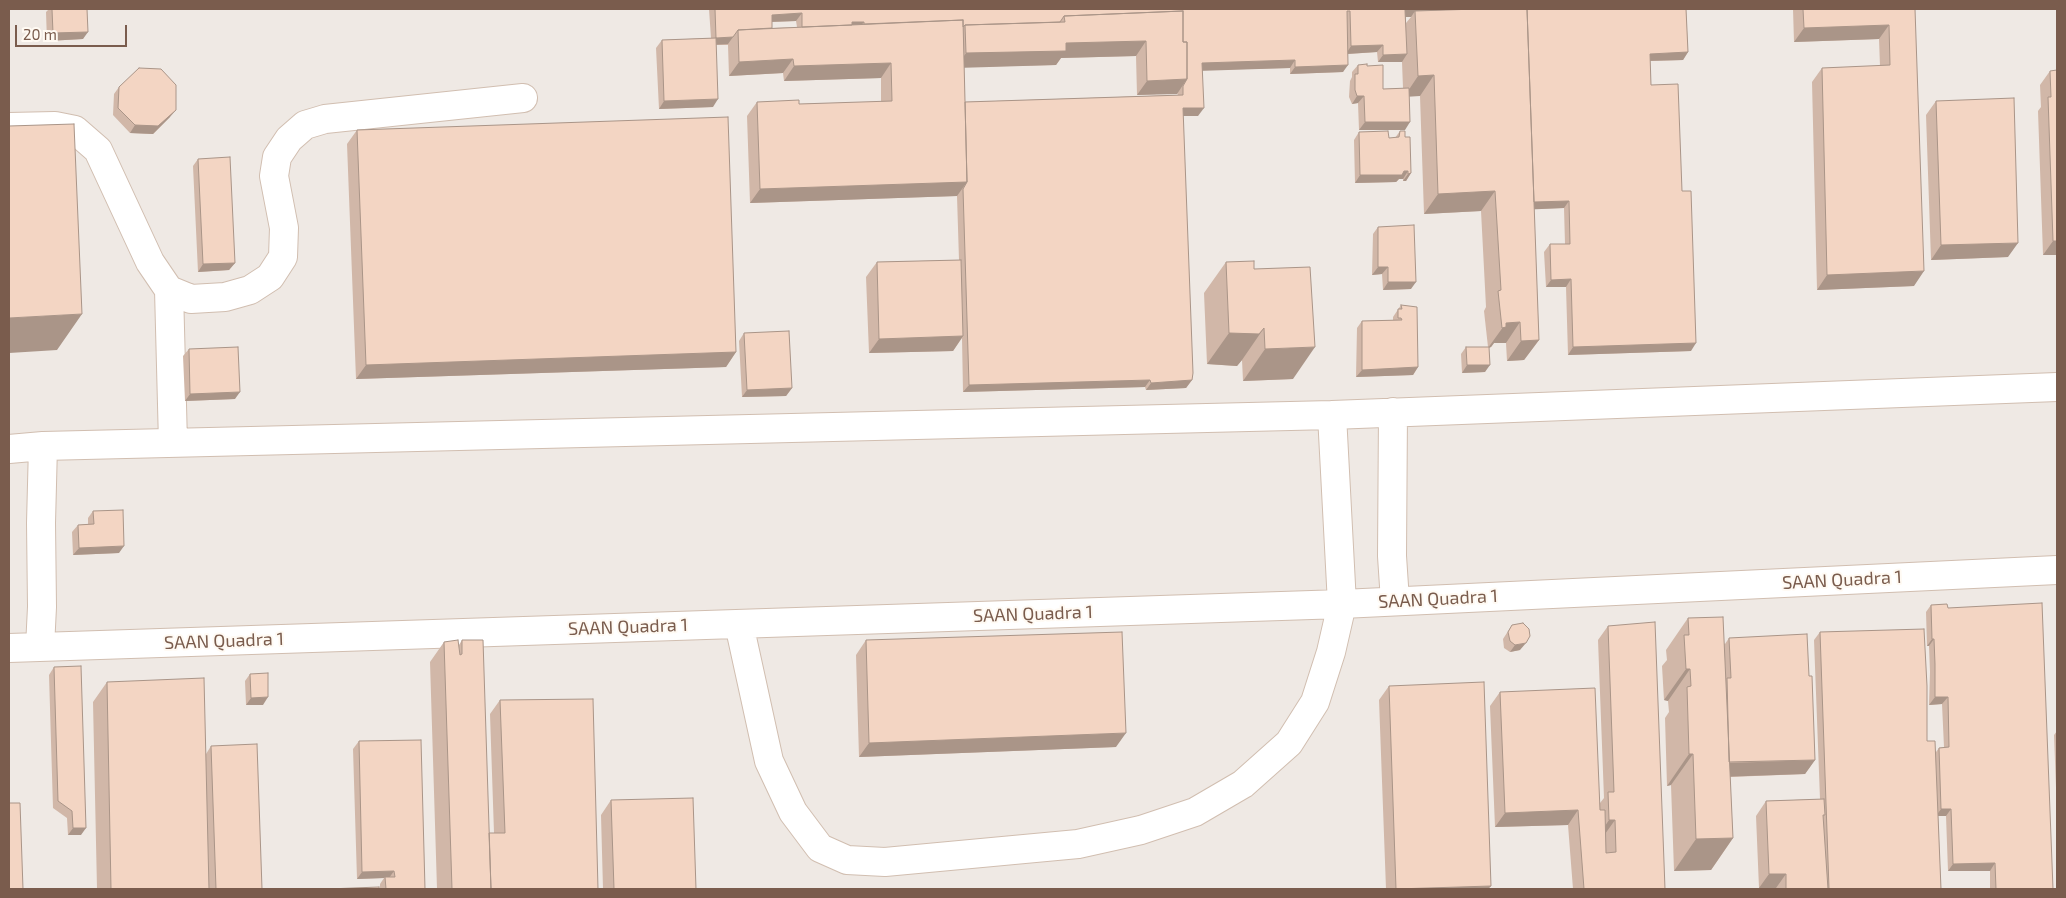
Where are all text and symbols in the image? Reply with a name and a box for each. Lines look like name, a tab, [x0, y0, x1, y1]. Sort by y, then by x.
scale bar	[18, 15, 130, 47]
text: 20 m	[23, 25, 57, 43]
street label: SAAN Quadra 1	[1782, 566, 1902, 594]
street label: SAAN Quadra 1	[1378, 585, 1498, 613]
street label: SAAN Quadra 1	[973, 601, 1093, 627]
street label: SAAN Quadra 1	[568, 614, 688, 640]
street label: SAAN Quadra 1	[164, 628, 284, 654]

